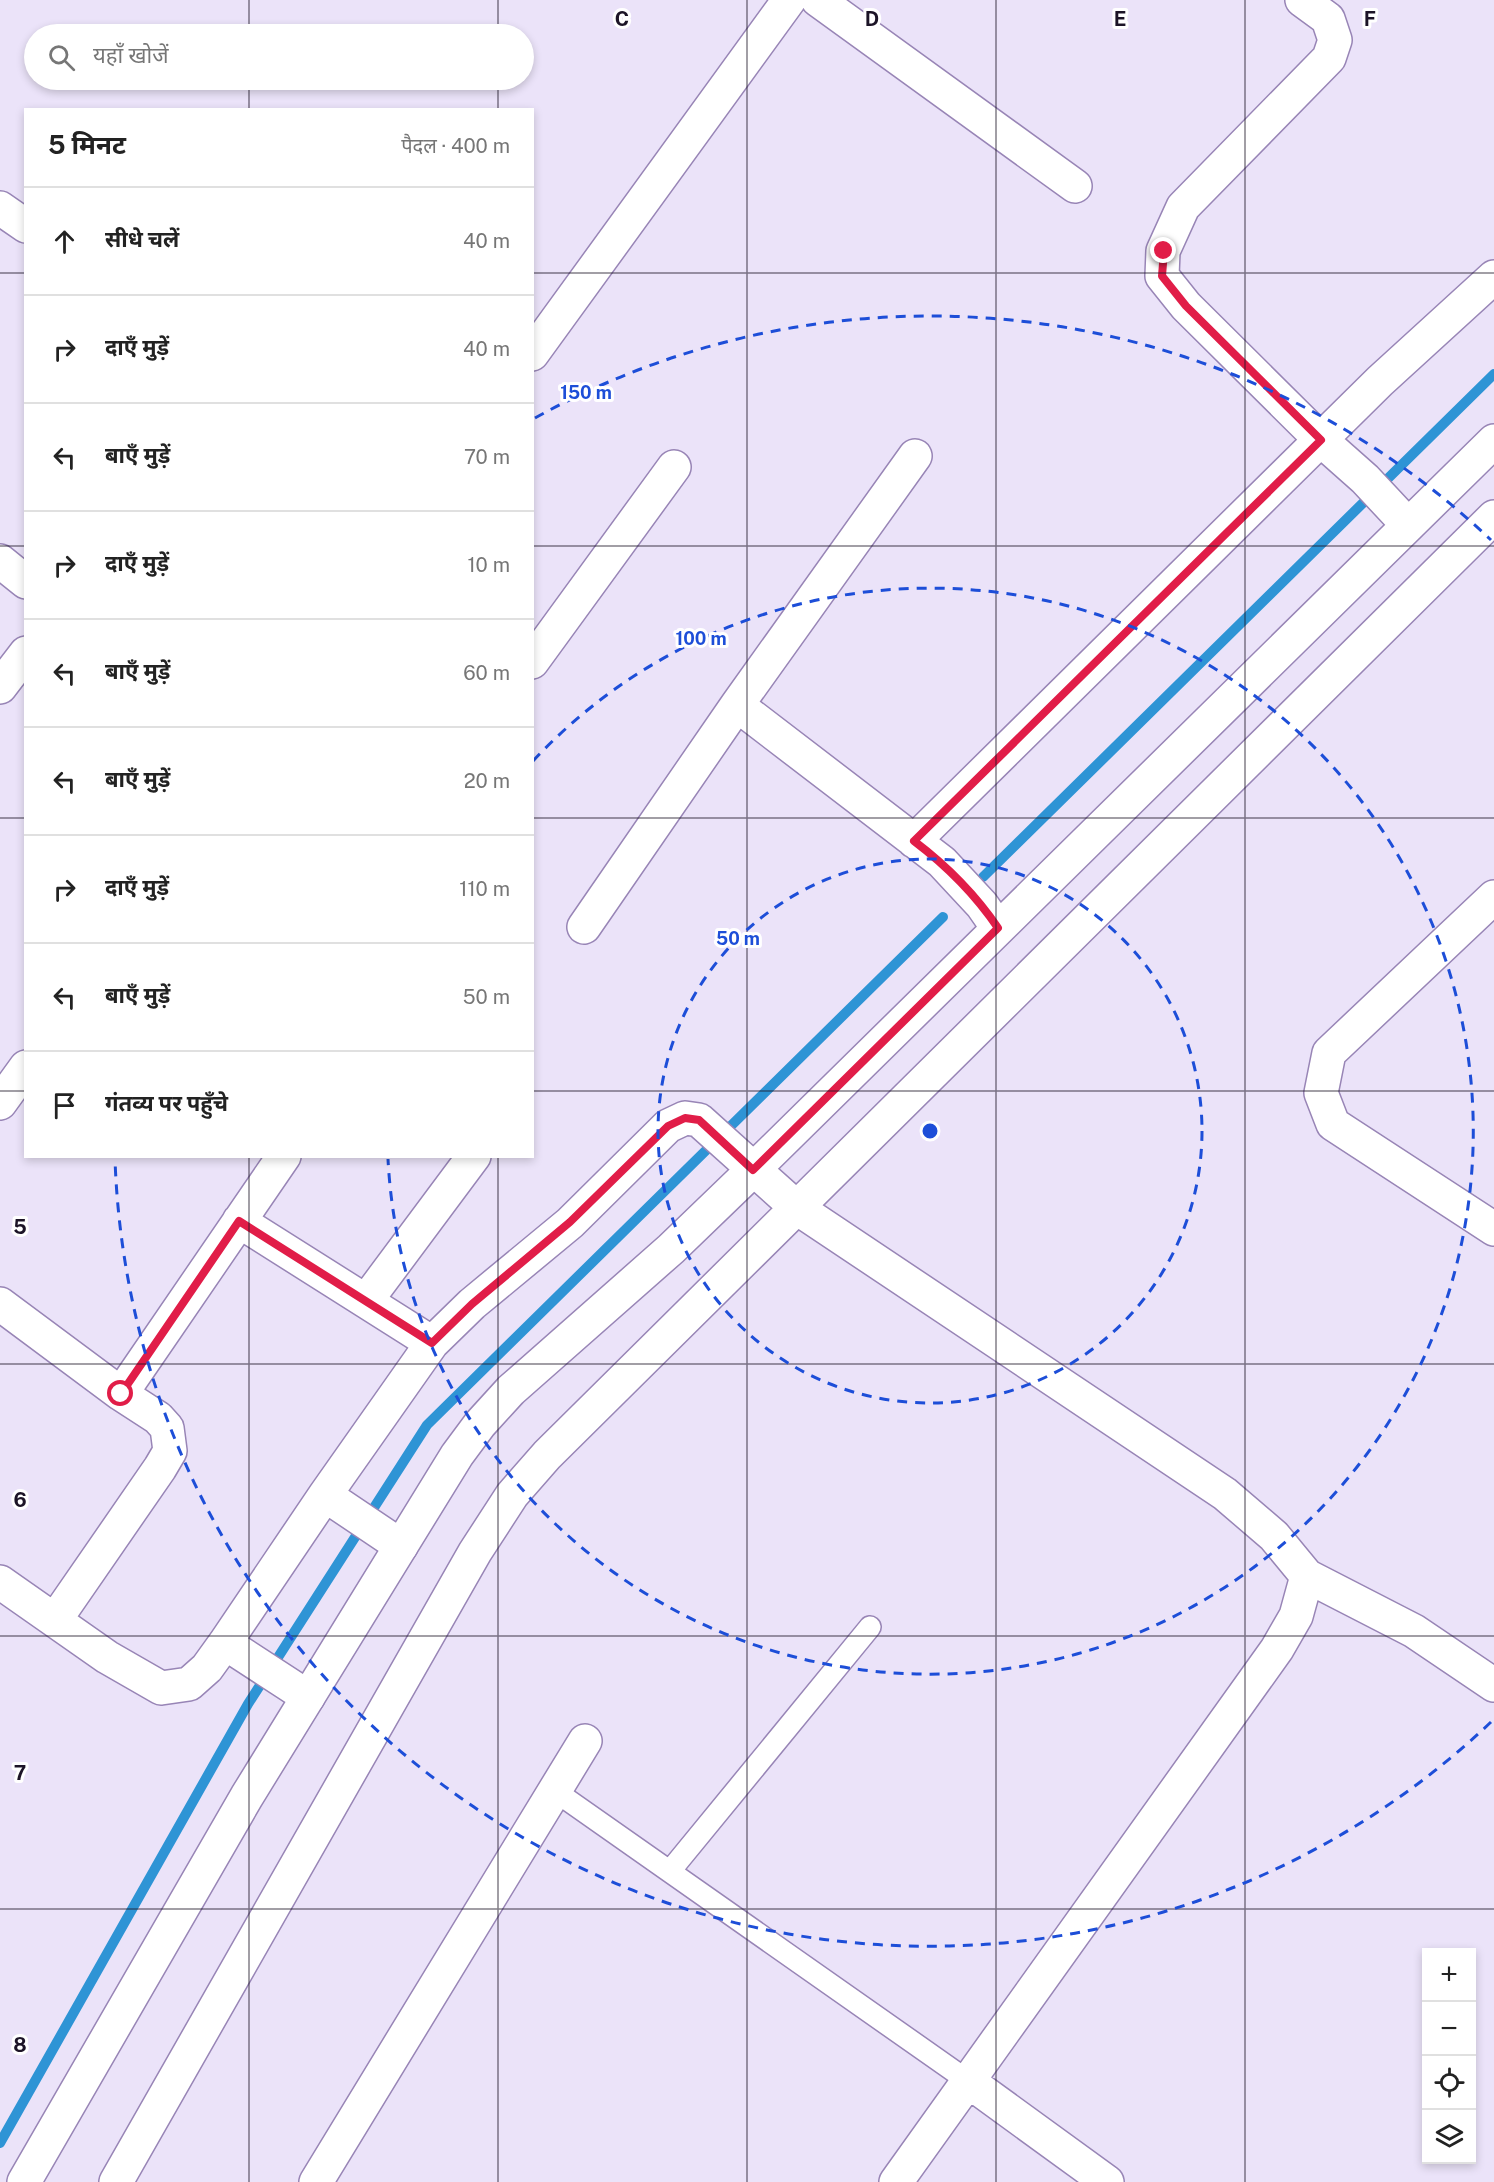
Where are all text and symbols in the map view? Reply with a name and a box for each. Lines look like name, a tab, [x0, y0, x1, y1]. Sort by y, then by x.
text: C	[615, 7, 629, 31]
text: D	[865, 7, 879, 31]
text: E	[1114, 7, 1126, 31]
text: F	[1364, 7, 1376, 31]
search box	[24, 24, 534, 90]
icon: search	[45, 41, 78, 74]
text: यहाँ खोजें	[93, 42, 169, 68]
text: 5 मिनट	[48, 129, 126, 160]
text: पैदल · 400 m	[401, 134, 510, 158]
icon: ahead	[48, 225, 81, 258]
text: सीधे चलें	[105, 226, 179, 252]
text: 40 m	[463, 229, 510, 253]
route end	[1150, 237, 1176, 263]
icon: right	[48, 333, 81, 366]
text: दाएँ मुड़ें	[105, 334, 169, 360]
text: 40 m	[463, 337, 510, 361]
text: 150 m	[560, 382, 612, 403]
icon: left	[48, 441, 81, 474]
text: बाएँ मुड़ें	[105, 442, 170, 468]
text: 70 m	[464, 445, 510, 469]
icon: right	[48, 549, 81, 582]
text: दाएँ मुड़ें	[105, 550, 169, 576]
text: 10 m	[467, 553, 510, 577]
text: 100 m	[675, 628, 727, 649]
icon: left	[48, 657, 81, 690]
text: बाएँ मुड़ें	[105, 658, 170, 684]
text: 60 m	[463, 661, 510, 685]
icon: left	[48, 765, 81, 798]
text: बाएँ मुड़ें	[105, 766, 170, 792]
text: 20 m	[464, 769, 510, 793]
icon: right	[48, 873, 81, 906]
text: दाएँ मुड़ें	[105, 874, 169, 900]
text: 110 m	[459, 877, 510, 901]
text: 50 m	[716, 928, 760, 949]
icon: left	[48, 981, 81, 1014]
text: बाएँ मुड़ें	[105, 982, 170, 1008]
text: 50 m	[463, 985, 510, 1009]
icon: arrive	[48, 1089, 81, 1122]
text: गंतव्य पर पहुँचे	[105, 1090, 228, 1116]
centre of rings	[920, 1121, 940, 1141]
text: 5	[13, 1215, 27, 1239]
route start	[107, 1380, 133, 1406]
text: 6	[13, 1488, 27, 1512]
text: 7	[14, 1761, 26, 1785]
map controls	[1422, 1948, 1476, 2164]
button: +	[1422, 1948, 1476, 2002]
button: −	[1422, 2002, 1476, 2056]
text: 8	[13, 2033, 27, 2057]
button: locate	[1422, 2056, 1476, 2110]
button: layers	[1422, 2110, 1476, 2164]

